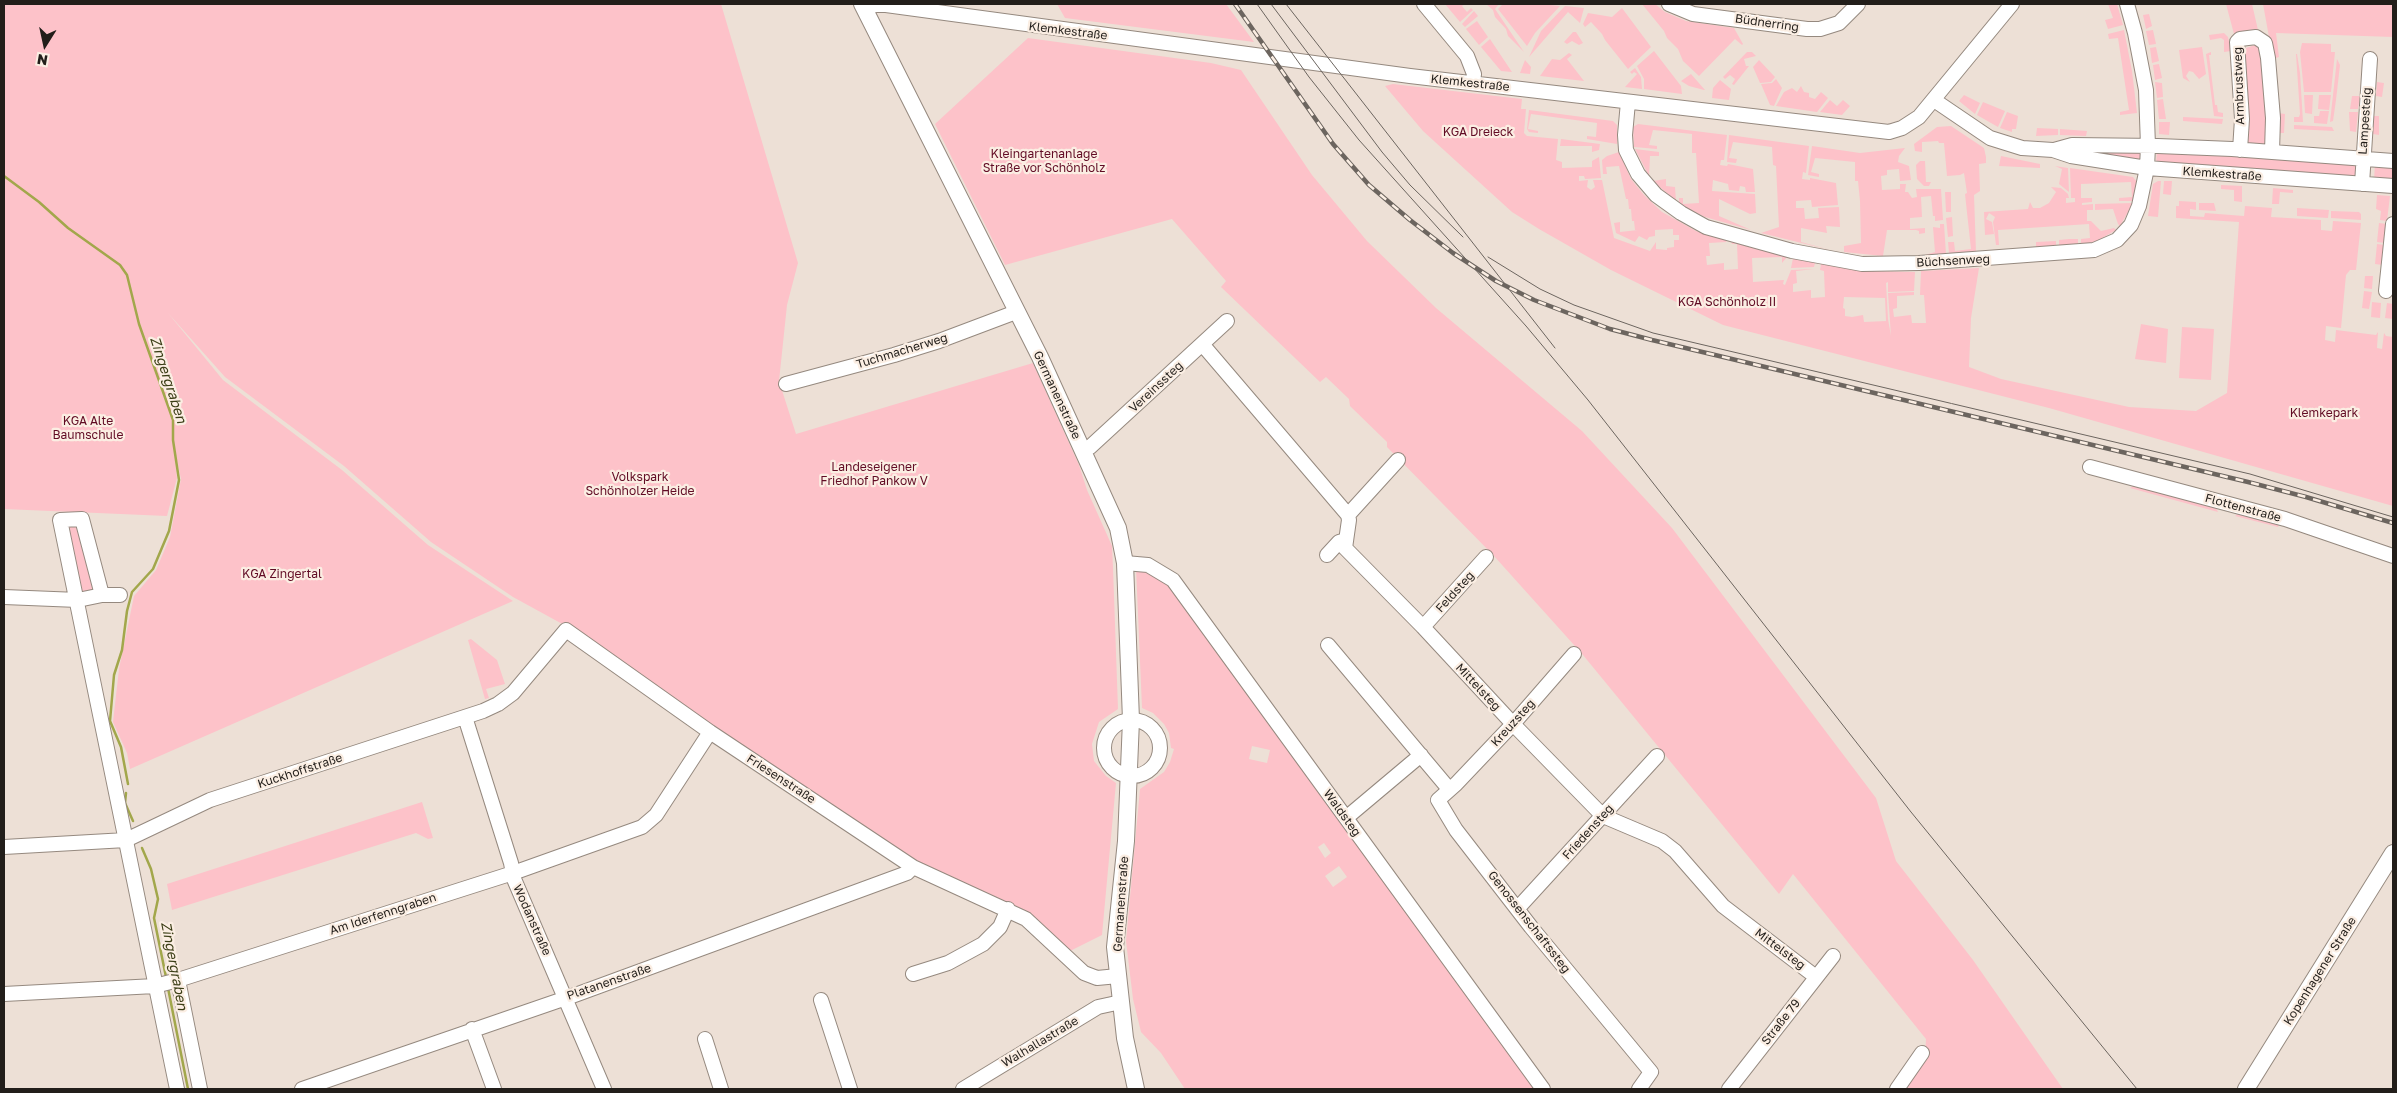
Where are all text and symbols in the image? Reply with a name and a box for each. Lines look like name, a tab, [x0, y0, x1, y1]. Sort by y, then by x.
street label: Büdnerring	[1734, 11, 1800, 35]
street label: Klemkestraße	[1028, 19, 1108, 43]
north arrow	[20, 20, 70, 70]
street label: Armbrustweg	[2230, 47, 2248, 125]
text: N	[36, 51, 49, 70]
street label: Klemkestraße	[1430, 72, 1510, 94]
street label: Lampesteig	[2355, 87, 2375, 155]
park label: KGA Dreieck	[1443, 125, 1513, 139]
park label: Kleingartenanlage Straße vor Schönholz	[983, 147, 1105, 175]
street label: Klemkestraße	[2182, 164, 2262, 184]
street label: Büchsenweg	[1916, 252, 1990, 270]
park label: KGA Schönholz II	[1678, 295, 1776, 309]
street label: Tuchmacherweg	[855, 330, 949, 372]
water label: Zingergraben	[146, 335, 190, 425]
street label: Germanenstraße	[1030, 349, 1084, 441]
street label: Vereinssteg	[1126, 358, 1186, 416]
park label: Klemkepark	[2290, 406, 2358, 420]
park label: KGA Alte Baumschule	[53, 414, 123, 442]
park label: Landeseigener Friedhof Pankow V	[820, 460, 928, 488]
park label: Volkspark Schönholzer Heide	[585, 470, 695, 498]
street label: Flottenstraße	[2203, 491, 2283, 525]
park label: KGA Zingertal	[242, 567, 322, 581]
street label: Feldsteg	[1433, 568, 1477, 616]
street label: Mittelsteg	[1453, 660, 1503, 714]
street label: Kreuzsteg	[1488, 696, 1538, 750]
street label: Kuckhoffstraße	[256, 750, 344, 792]
street label: Friesenstraße	[744, 751, 818, 807]
street label: Waldsteg	[1320, 787, 1364, 839]
street label: Friedensteg	[1559, 801, 1617, 863]
street label: Germanenstraße	[1110, 856, 1132, 952]
street label: Genossenschaftssteg	[1485, 868, 1573, 976]
street label: Wodanstraße	[510, 882, 554, 958]
street label: Am Iderfenngraben	[328, 890, 438, 938]
street label: Kopenhagener Straße	[2281, 914, 2359, 1028]
water label: Zingergraben	[157, 920, 191, 1012]
street label: Mittelsteg	[1752, 925, 1808, 973]
street label: Platanenstraße	[565, 961, 653, 1003]
street label: Straße 79	[1759, 996, 1803, 1048]
street label: Walhallastraße	[999, 1014, 1081, 1070]

